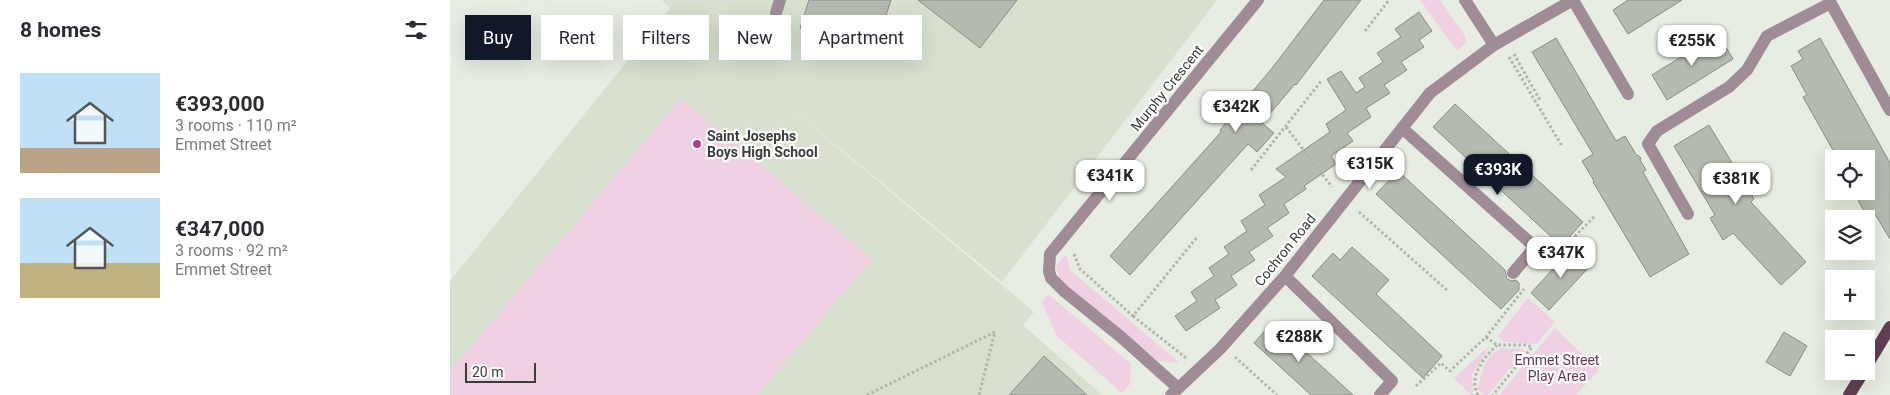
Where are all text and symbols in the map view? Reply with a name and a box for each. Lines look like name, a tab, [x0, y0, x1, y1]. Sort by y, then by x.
chip: Buy	[465, 15, 531, 60]
chip: Rent	[541, 15, 613, 60]
chip: Filters	[623, 15, 709, 60]
chip: New	[719, 15, 791, 60]
chip: Apartment	[801, 15, 922, 60]
icon: filters	[402, 16, 430, 44]
text: 8 homes	[20, 18, 101, 42]
pin: €255K	[1657, 24, 1727, 67]
text: €255K	[1669, 31, 1715, 50]
street label: Murphy Crescent	[1127, 42, 1207, 134]
pin: €342K	[1201, 90, 1271, 133]
text: €393,000	[175, 92, 265, 116]
icon: home	[60, 93, 120, 153]
text: €342K	[1213, 97, 1259, 116]
text: 3 rooms · 110 m²	[175, 116, 297, 135]
place label: Saint Josephs Boys High School	[707, 128, 818, 160]
text: Emmet Street	[175, 135, 272, 154]
marker: Saint Josephs Boys High School	[691, 138, 703, 150]
pin: €315K	[1335, 148, 1405, 190]
map controls	[1825, 150, 1875, 380]
button: locate	[1825, 150, 1875, 200]
text: €315K	[1347, 154, 1393, 173]
pin: €393K	[1463, 154, 1533, 196]
pin: €341K	[1075, 160, 1145, 202]
text: €393K	[1475, 160, 1521, 179]
pin: €381K	[1701, 162, 1771, 205]
text: €341K	[1087, 166, 1133, 185]
text: €381K	[1713, 169, 1759, 188]
button: layers	[1825, 210, 1875, 260]
street label: Cochron Road	[1251, 211, 1319, 289]
text: €347,000	[175, 217, 265, 241]
icon: home	[60, 218, 120, 278]
pin: €347K	[1526, 236, 1596, 279]
text: 3 rooms · 92 m²	[175, 241, 288, 260]
text: €347K	[1538, 243, 1584, 262]
text: Emmet Street	[175, 260, 272, 279]
button: +	[1825, 270, 1875, 320]
pin: €288K	[1264, 320, 1334, 363]
text: €288K	[1276, 327, 1322, 346]
button: −	[1825, 330, 1875, 380]
park label: Emmet Street Play Area	[1515, 352, 1600, 384]
scale bar	[465, 360, 536, 383]
text: 20 m	[472, 364, 504, 380]

